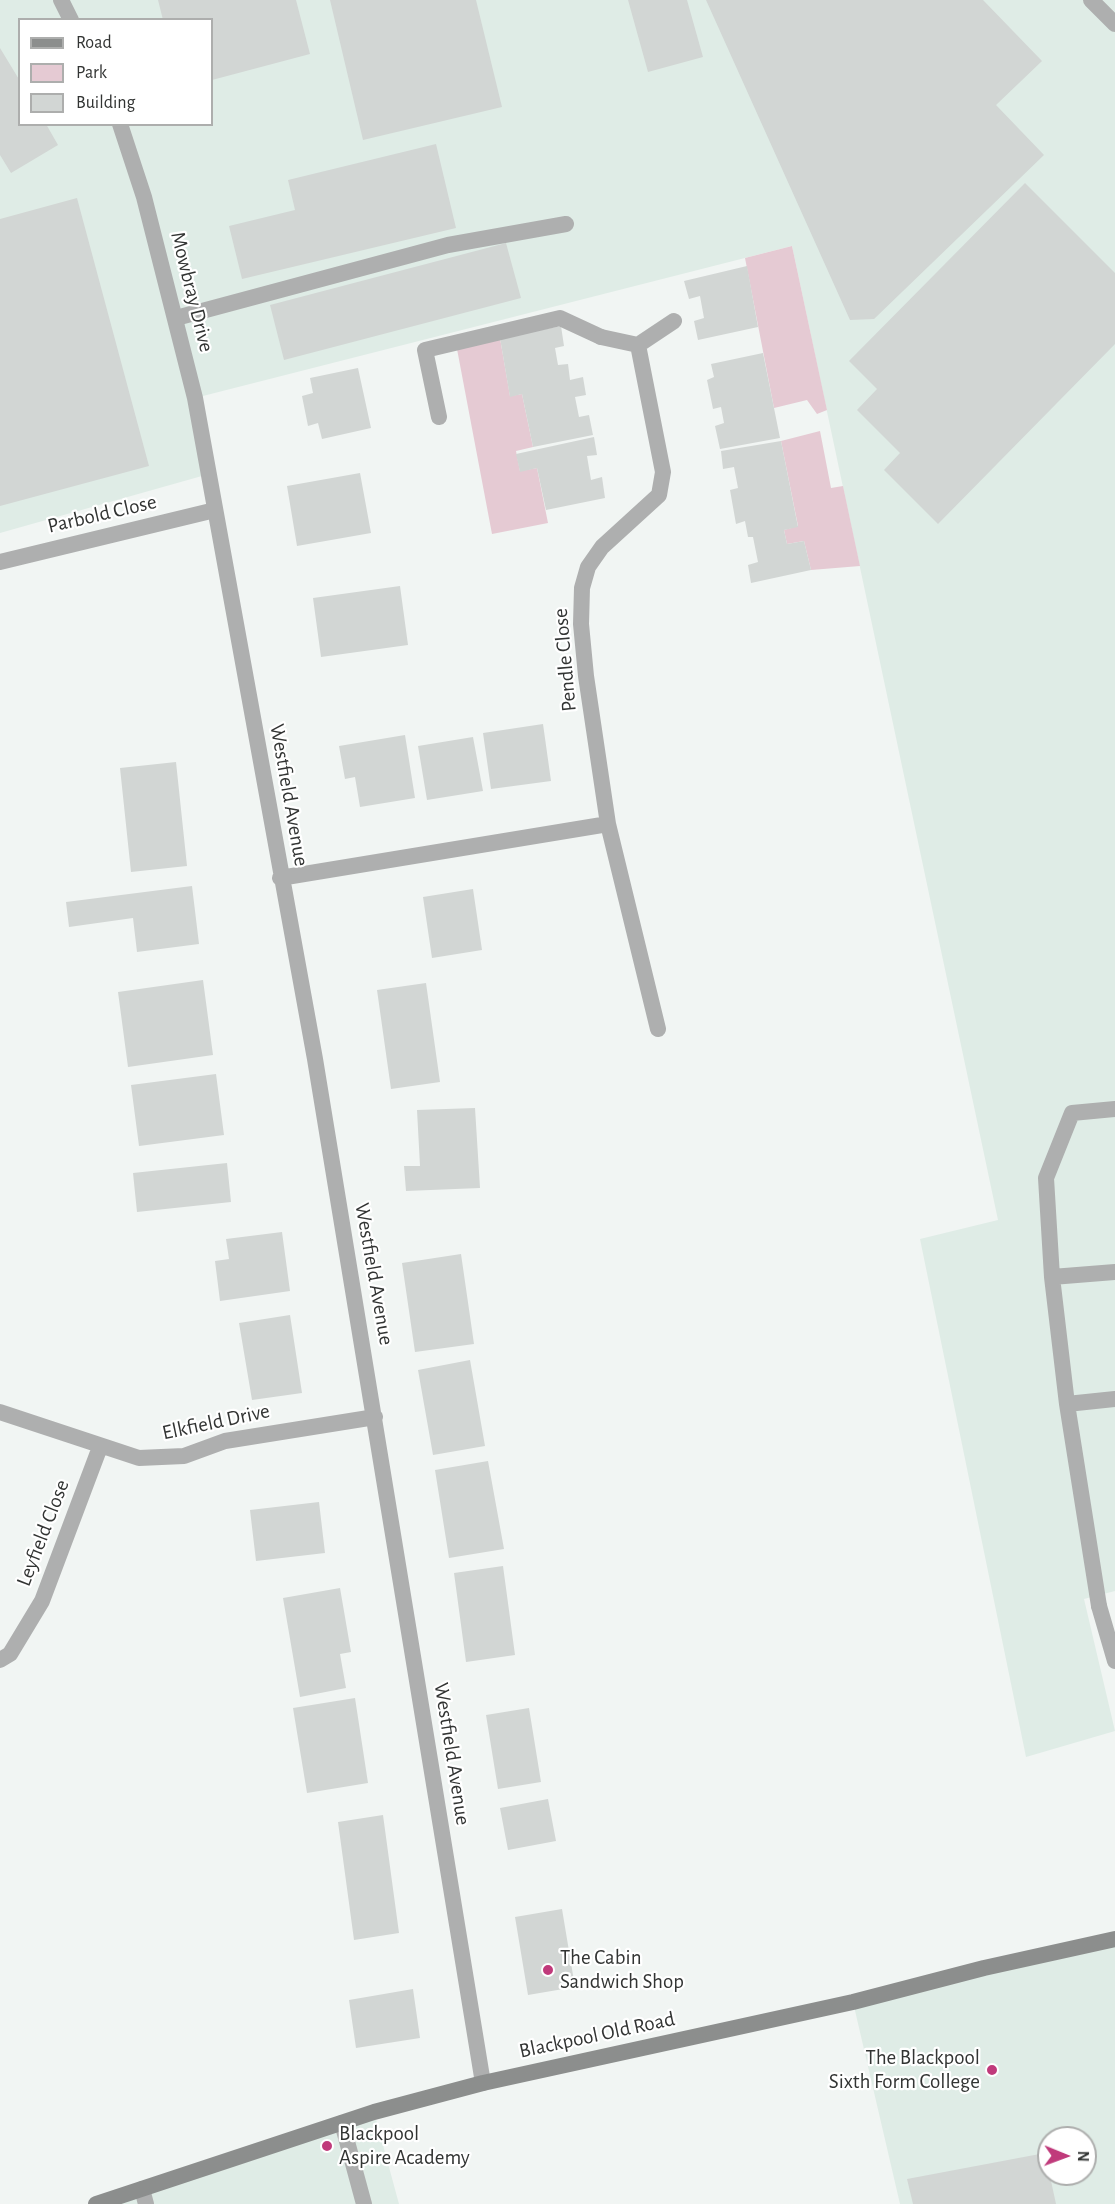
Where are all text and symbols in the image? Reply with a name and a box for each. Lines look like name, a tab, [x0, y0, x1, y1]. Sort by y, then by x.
legend	[18, 18, 213, 126]
text: Road	[76, 34, 112, 52]
text: Park	[76, 64, 107, 82]
text: Building	[76, 94, 135, 112]
street label: Mowbray Drive	[165, 229, 219, 355]
street label: Parbold Close	[45, 489, 159, 539]
street label: Pendle Close	[548, 607, 582, 713]
street label: Westfield Avenue	[264, 722, 314, 868]
street label: Westfield Avenue	[349, 1201, 399, 1347]
street label: Elkfield Drive	[160, 1398, 272, 1446]
street label: Leyfield Close	[11, 1476, 75, 1590]
street label: Westfield Avenue	[428, 1681, 476, 1827]
place label: The Cabin Sandwich Shop	[560, 1945, 684, 1995]
marker: The Cabin Sandwich Shop	[541, 1963, 555, 1977]
street label: Blackpool Old Road	[517, 2006, 677, 2064]
place label: The Blackpool Sixth Form College	[829, 2045, 980, 2095]
marker: The Blackpool Sixth Form College	[985, 2063, 999, 2077]
place label: Blackpool Aspire Academy	[339, 2121, 470, 2171]
north arrow	[1037, 2126, 1097, 2186]
marker: Blackpool Aspire Academy	[320, 2139, 334, 2153]
text: N	[1075, 2151, 1091, 2162]

